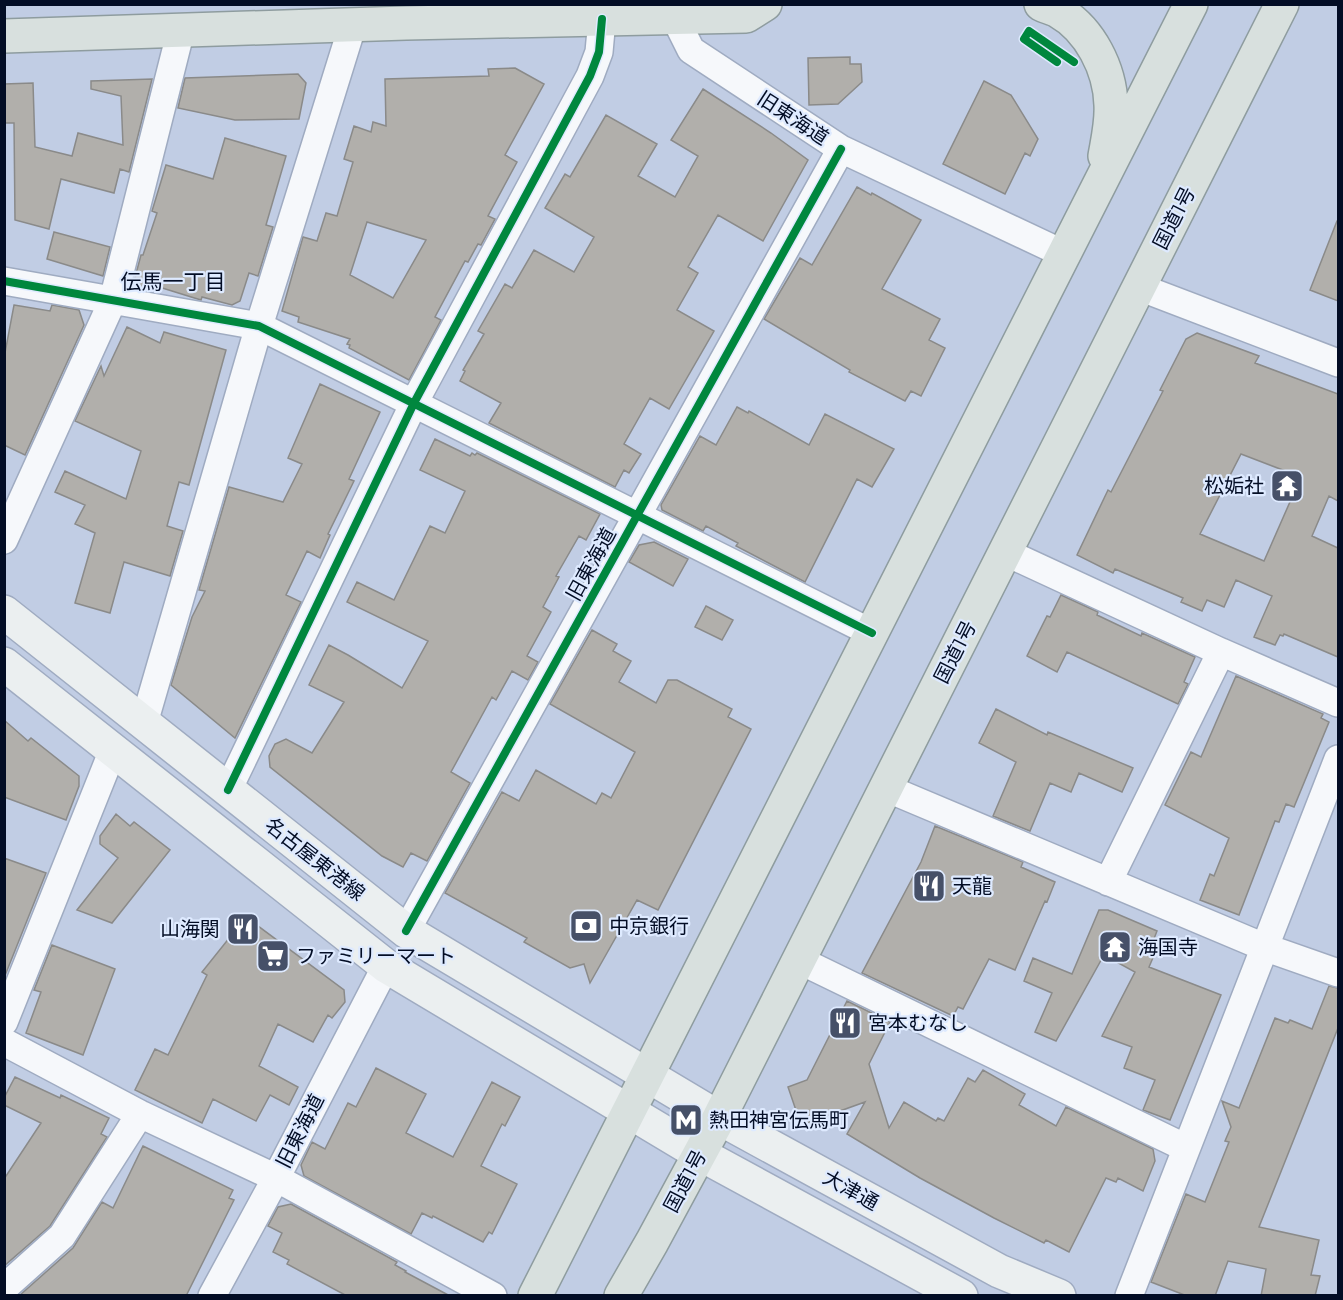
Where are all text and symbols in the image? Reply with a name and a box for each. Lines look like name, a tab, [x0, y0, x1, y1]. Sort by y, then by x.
street label: 旧東海道	[753, 86, 833, 150]
street label: 国道1号	[1148, 183, 1200, 253]
district label: 伝馬一丁目	[121, 269, 226, 294]
temple icon: 松姤社	[1269, 468, 1305, 504]
place label: 松姤社	[1204, 474, 1264, 498]
street label: 旧東海道	[561, 523, 621, 605]
street label: 国道1号	[929, 617, 981, 687]
street label: 名古屋東港線	[260, 813, 370, 905]
restaurant icon: 天龍	[911, 868, 947, 904]
place label: 天龍	[952, 874, 992, 898]
bank icon: 中京銀行	[568, 908, 604, 944]
restaurant icon: 山海関	[225, 911, 261, 947]
place label: 中京銀行	[609, 914, 689, 938]
place label: 山海関	[160, 917, 220, 941]
temple icon: 海国寺	[1097, 929, 1133, 965]
place label: 海国寺	[1138, 935, 1198, 959]
supermarket icon: ファミリーマート	[255, 938, 291, 974]
place label: ファミリーマート	[296, 944, 456, 968]
restaurant icon: 宮本むなし	[827, 1005, 863, 1041]
place label: 宮本むなし	[868, 1011, 968, 1035]
street label: 旧東海道	[271, 1090, 329, 1172]
metro station icon: 熱田神宮伝馬町	[668, 1102, 704, 1138]
place label: 熱田神宮伝馬町	[709, 1108, 849, 1132]
street label: 国道1号	[659, 1146, 711, 1216]
street label: 大津通	[819, 1165, 883, 1215]

